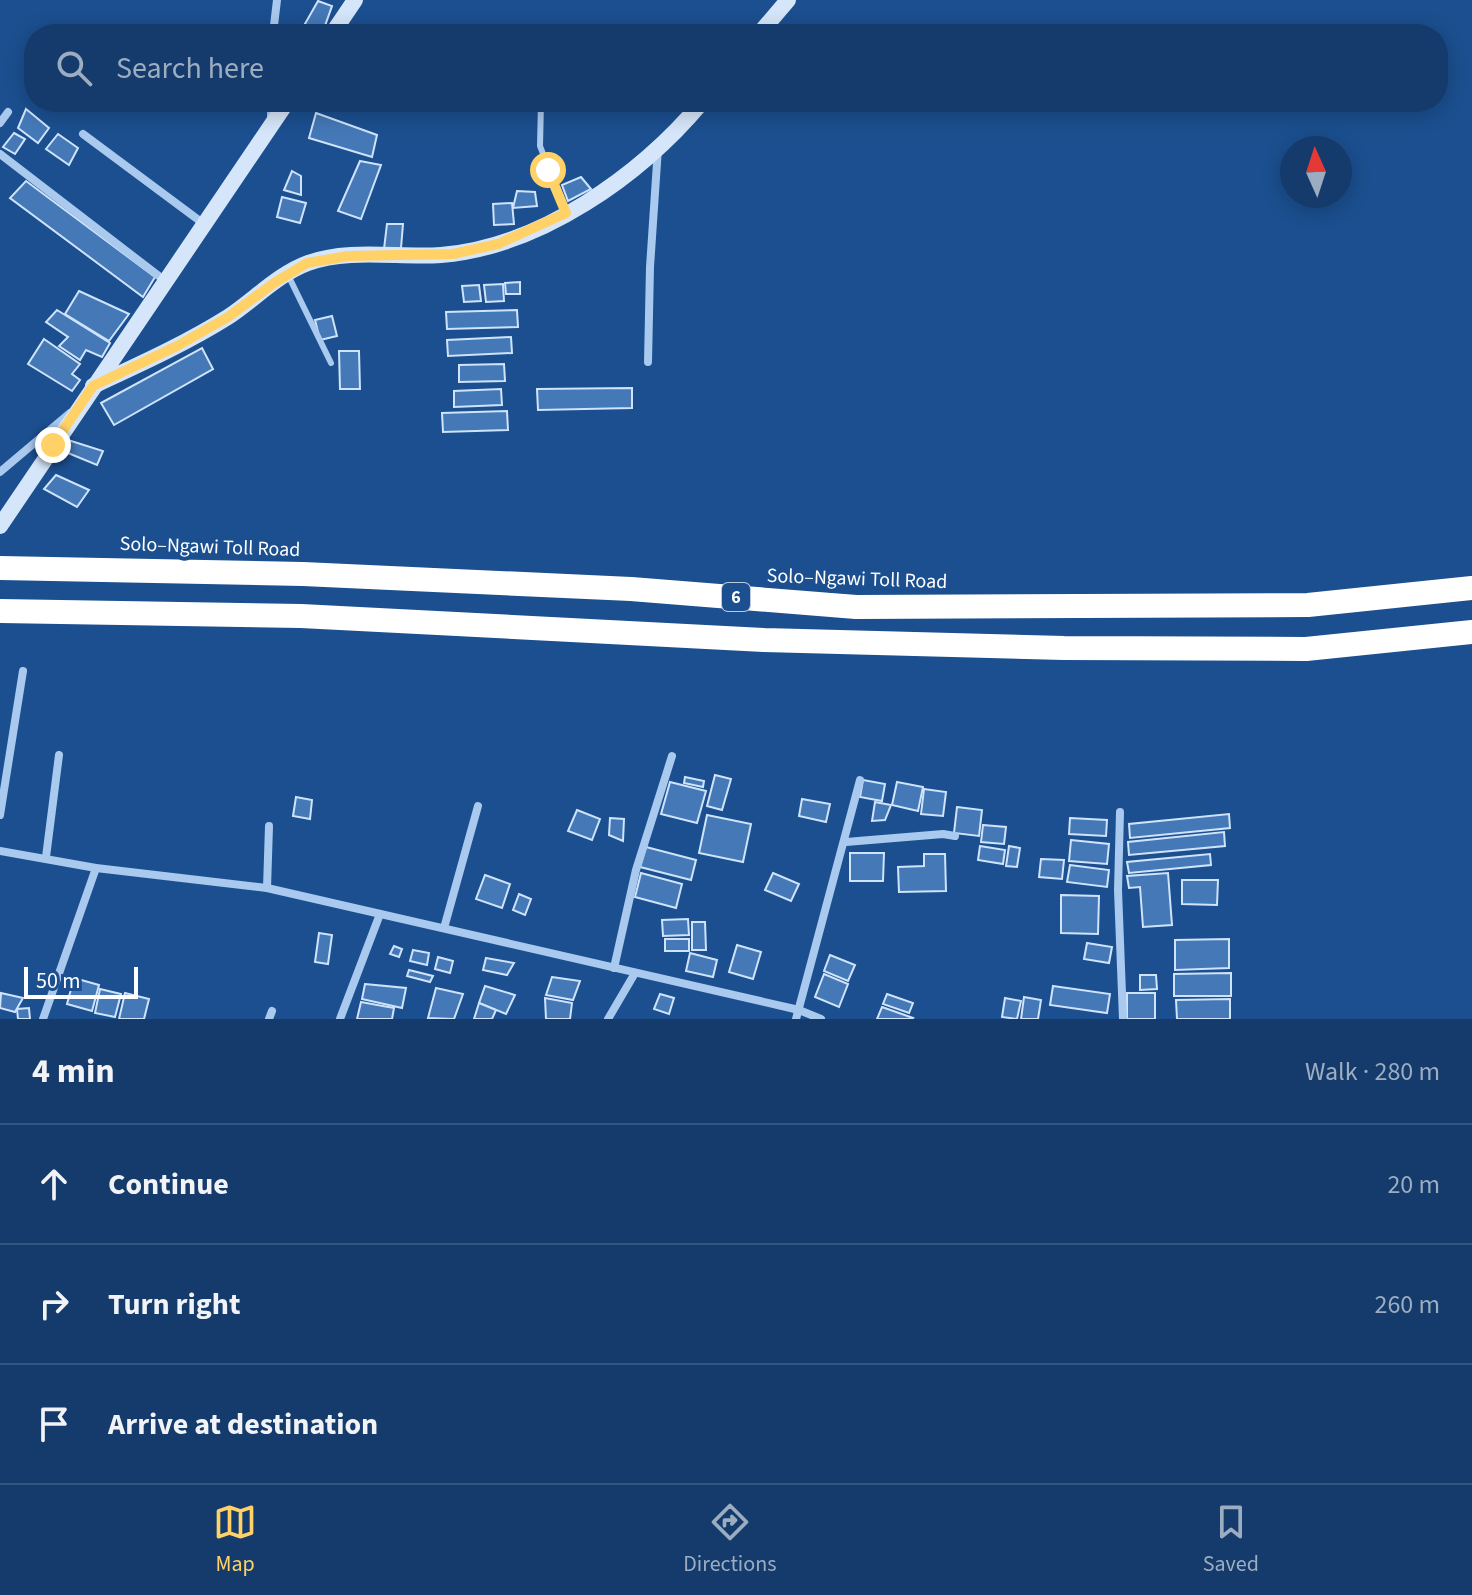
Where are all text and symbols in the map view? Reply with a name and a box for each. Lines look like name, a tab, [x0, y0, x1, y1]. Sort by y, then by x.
search box	[24, 24, 1448, 112]
icon: search	[52, 46, 96, 90]
text: Search here	[116, 47, 264, 90]
north arrow	[1280, 136, 1352, 208]
route start	[530, 152, 566, 188]
route end	[35, 427, 71, 463]
street label: Solo–Ngawi Toll Road	[119, 530, 301, 564]
street label: Solo–Ngawi Toll Road	[766, 562, 948, 596]
road number: 6	[722, 583, 750, 611]
scale bar	[24, 963, 138, 999]
text: 50 m	[36, 965, 81, 997]
text: 4 min	[32, 1047, 115, 1096]
text: Walk · 280 m	[1305, 1053, 1440, 1090]
icon: ahead	[32, 1162, 76, 1206]
text: Continue	[108, 1163, 229, 1206]
text: 20 m	[1387, 1166, 1440, 1203]
icon: right	[32, 1282, 76, 1326]
text: Turn right	[108, 1283, 240, 1326]
text: 260 m	[1374, 1286, 1440, 1323]
icon: arrive	[32, 1402, 76, 1446]
text: Arrive at destination	[108, 1403, 378, 1446]
tab: Map	[213, 1500, 257, 1580]
tab: Directions	[683, 1500, 776, 1580]
tab: Saved	[1203, 1500, 1259, 1580]

